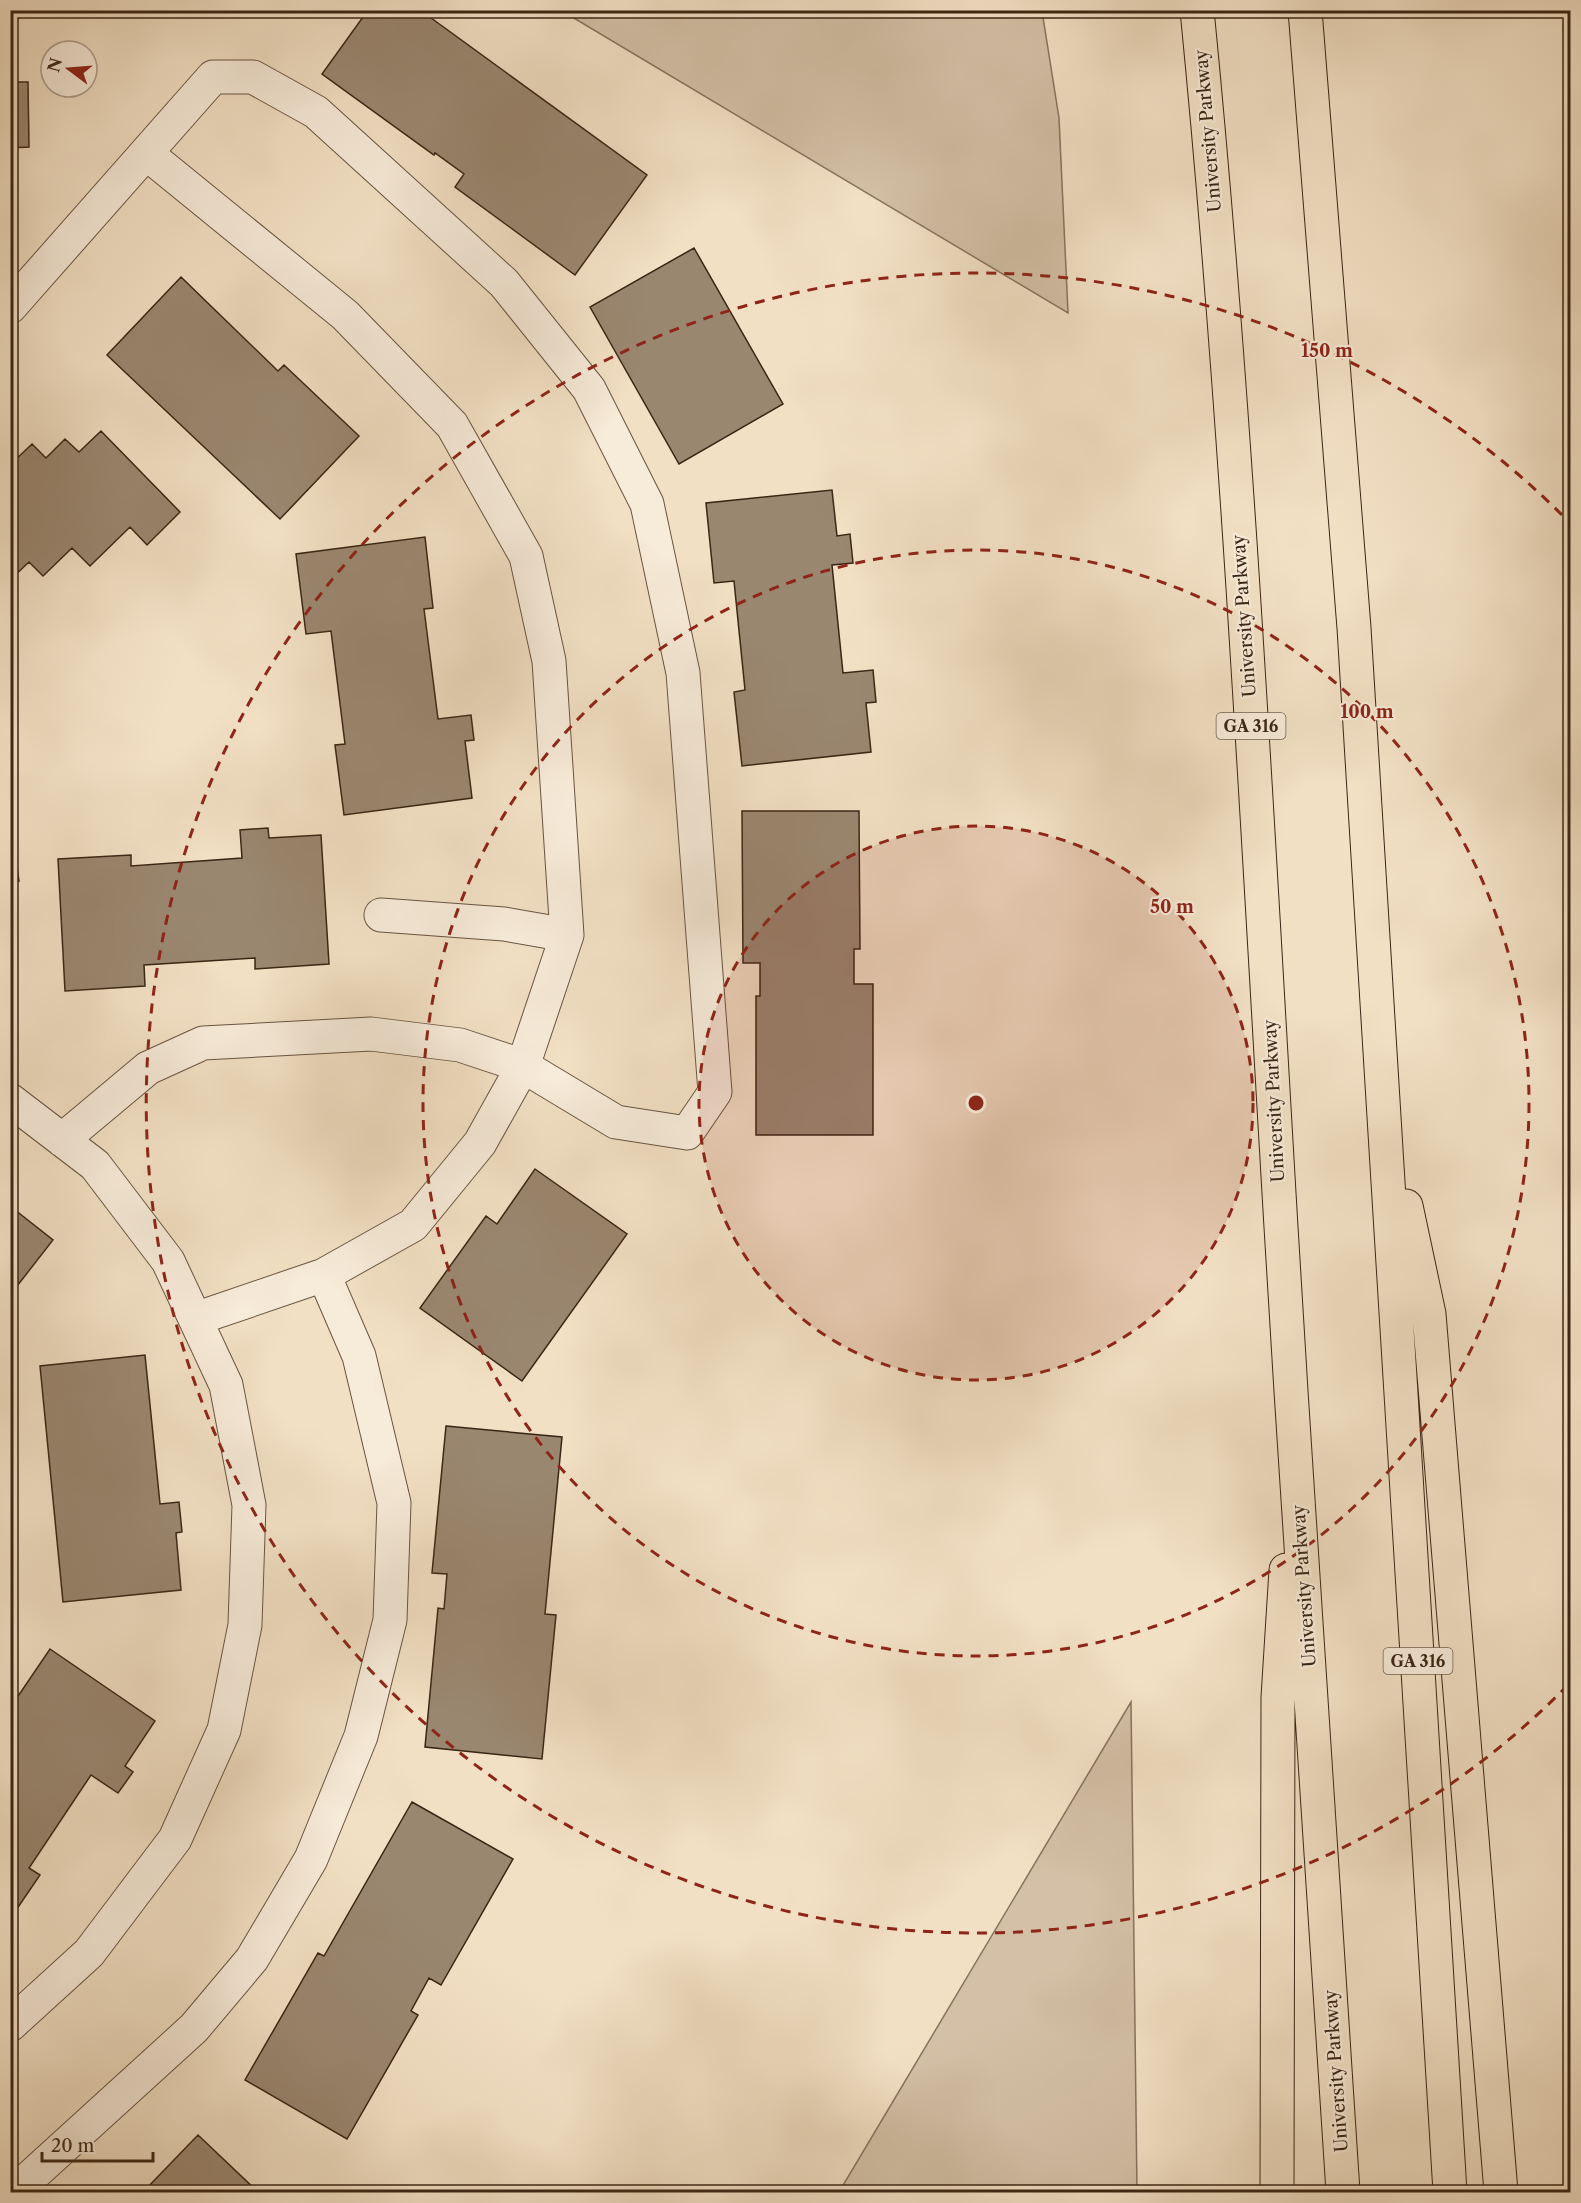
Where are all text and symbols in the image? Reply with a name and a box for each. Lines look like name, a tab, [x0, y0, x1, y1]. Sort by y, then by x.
north arrow	[39, 39, 99, 99]
street label: University Parkway	[1190, 48, 1226, 213]
text: N	[43, 55, 66, 74]
text: 150 m	[1301, 340, 1353, 362]
street label: University Parkway	[1227, 533, 1261, 698]
text: 100 m	[1340, 701, 1394, 723]
road number: GA 316	[1216, 713, 1286, 739]
text: 50 m	[1150, 896, 1194, 918]
street label: University Parkway	[1259, 1018, 1289, 1183]
centre of rings	[966, 1093, 986, 1113]
street label: University Parkway	[1287, 1503, 1321, 1668]
road number: GA 316	[1384, 1648, 1452, 1674]
street label: University Parkway	[1319, 1988, 1353, 2153]
scale bar	[42, 2125, 153, 2163]
text: 20 m	[51, 2135, 95, 2157]

